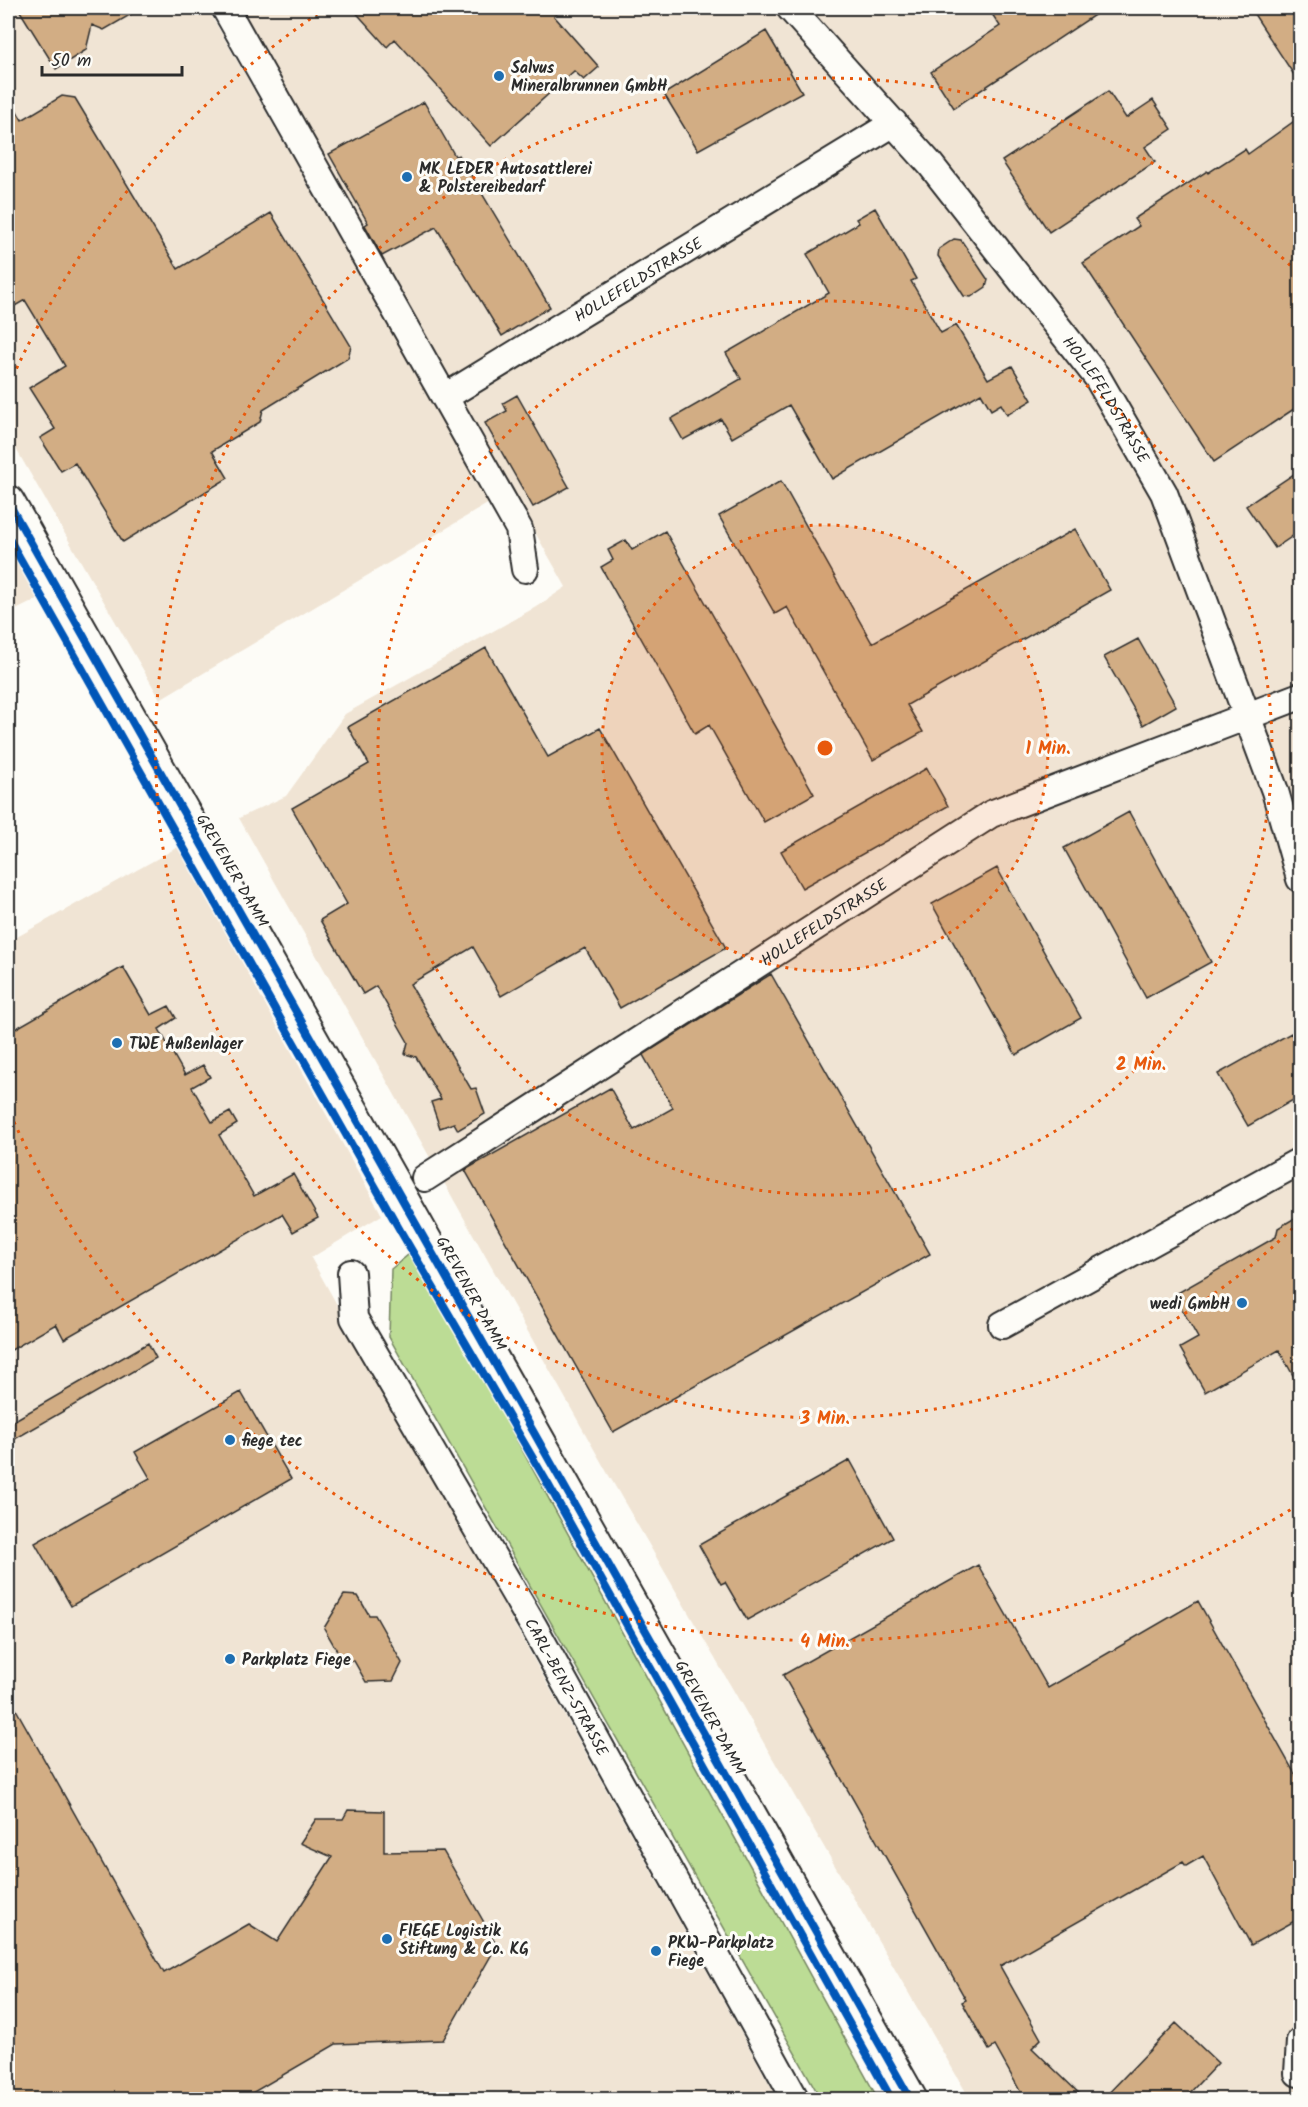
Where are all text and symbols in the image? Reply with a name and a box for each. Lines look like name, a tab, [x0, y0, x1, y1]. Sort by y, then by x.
scale bar	[42, 39, 182, 77]
text: 50 m	[51, 47, 91, 76]
place label: Salvus Mineralbrunnen GmbH	[511, 56, 667, 99]
marker: Salvus Mineralbrunnen GmbH	[492, 69, 506, 83]
place label: MK LEDER Autosattlerei & Polstereibedarf	[419, 157, 593, 200]
marker: MK LEDER Autosattlerei & Polstereibedarf	[400, 170, 414, 184]
street label: HOLLEFELDSTRASSE	[570, 231, 708, 329]
street label: HOLLEFELDSTRASSE	[1055, 331, 1155, 469]
text: 1 Min.	[1026, 735, 1070, 764]
centre of rings	[815, 738, 835, 758]
street label: GREVENER DAMM	[189, 809, 275, 933]
street label: HOLLEFELDSTRASSE	[756, 872, 893, 973]
place label: TWE Außenlager	[129, 1032, 244, 1057]
marker: TWE Außenlager	[110, 1036, 124, 1050]
text: 2 Min.	[1116, 1051, 1166, 1080]
street label: GREVENER DAMM	[429, 1232, 513, 1356]
place label: wedi GmbH	[1150, 1292, 1230, 1317]
marker: wedi GmbH	[1235, 1296, 1249, 1310]
text: 3 Min.	[799, 1405, 850, 1434]
place label: fiege tec	[241, 1429, 303, 1454]
marker: fiege tec	[223, 1433, 237, 1447]
street label: CARL-BENZ-STRASSE	[517, 1613, 615, 1762]
text: 4 Min.	[800, 1628, 850, 1657]
place label: Parkplatz Fiege	[242, 1648, 351, 1673]
marker: Parkplatz Fiege	[223, 1652, 237, 1666]
street label: GREVENER DAMM	[668, 1656, 752, 1780]
place label: FIEGE Logistik Stiftung & Co. KG	[399, 1919, 529, 1962]
place label: PKW-Parkplatz Fiege	[668, 1931, 774, 1974]
marker: FIEGE Logistik Stiftung & Co. KG	[380, 1932, 394, 1946]
marker: PKW-Parkplatz Fiege	[649, 1944, 663, 1958]

